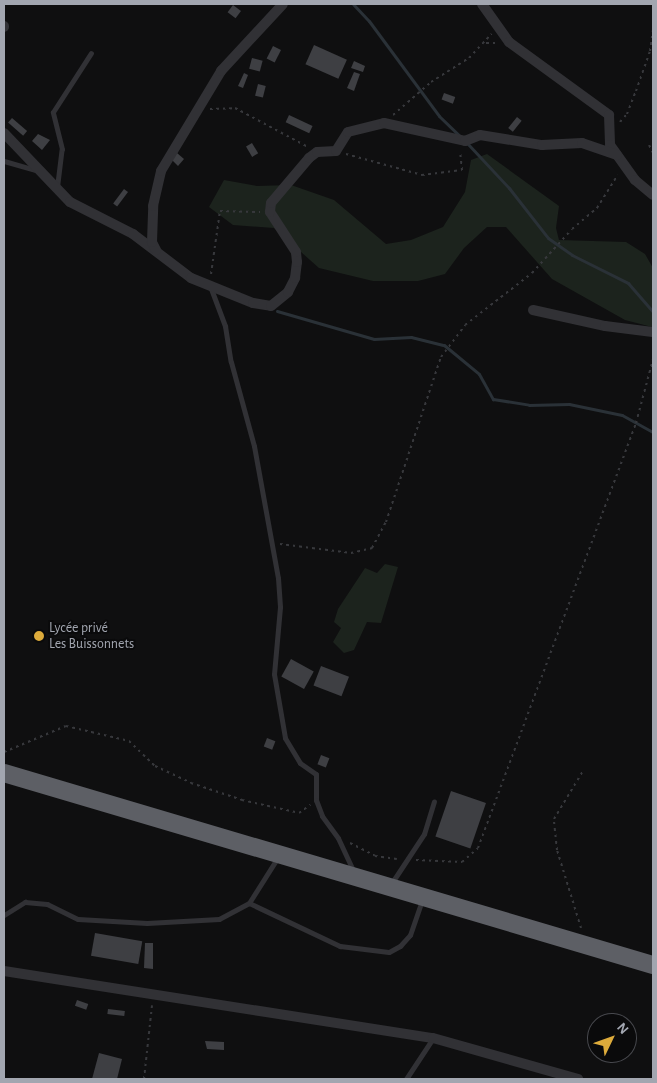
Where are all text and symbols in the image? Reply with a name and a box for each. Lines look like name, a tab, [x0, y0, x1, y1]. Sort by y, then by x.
place label: Lycée privé Les Buissonnets	[49, 620, 134, 652]
marker: Lycée privé Les Buissonnets	[33, 630, 45, 642]
north arrow	[587, 1013, 637, 1063]
text: N	[614, 1020, 631, 1037]

